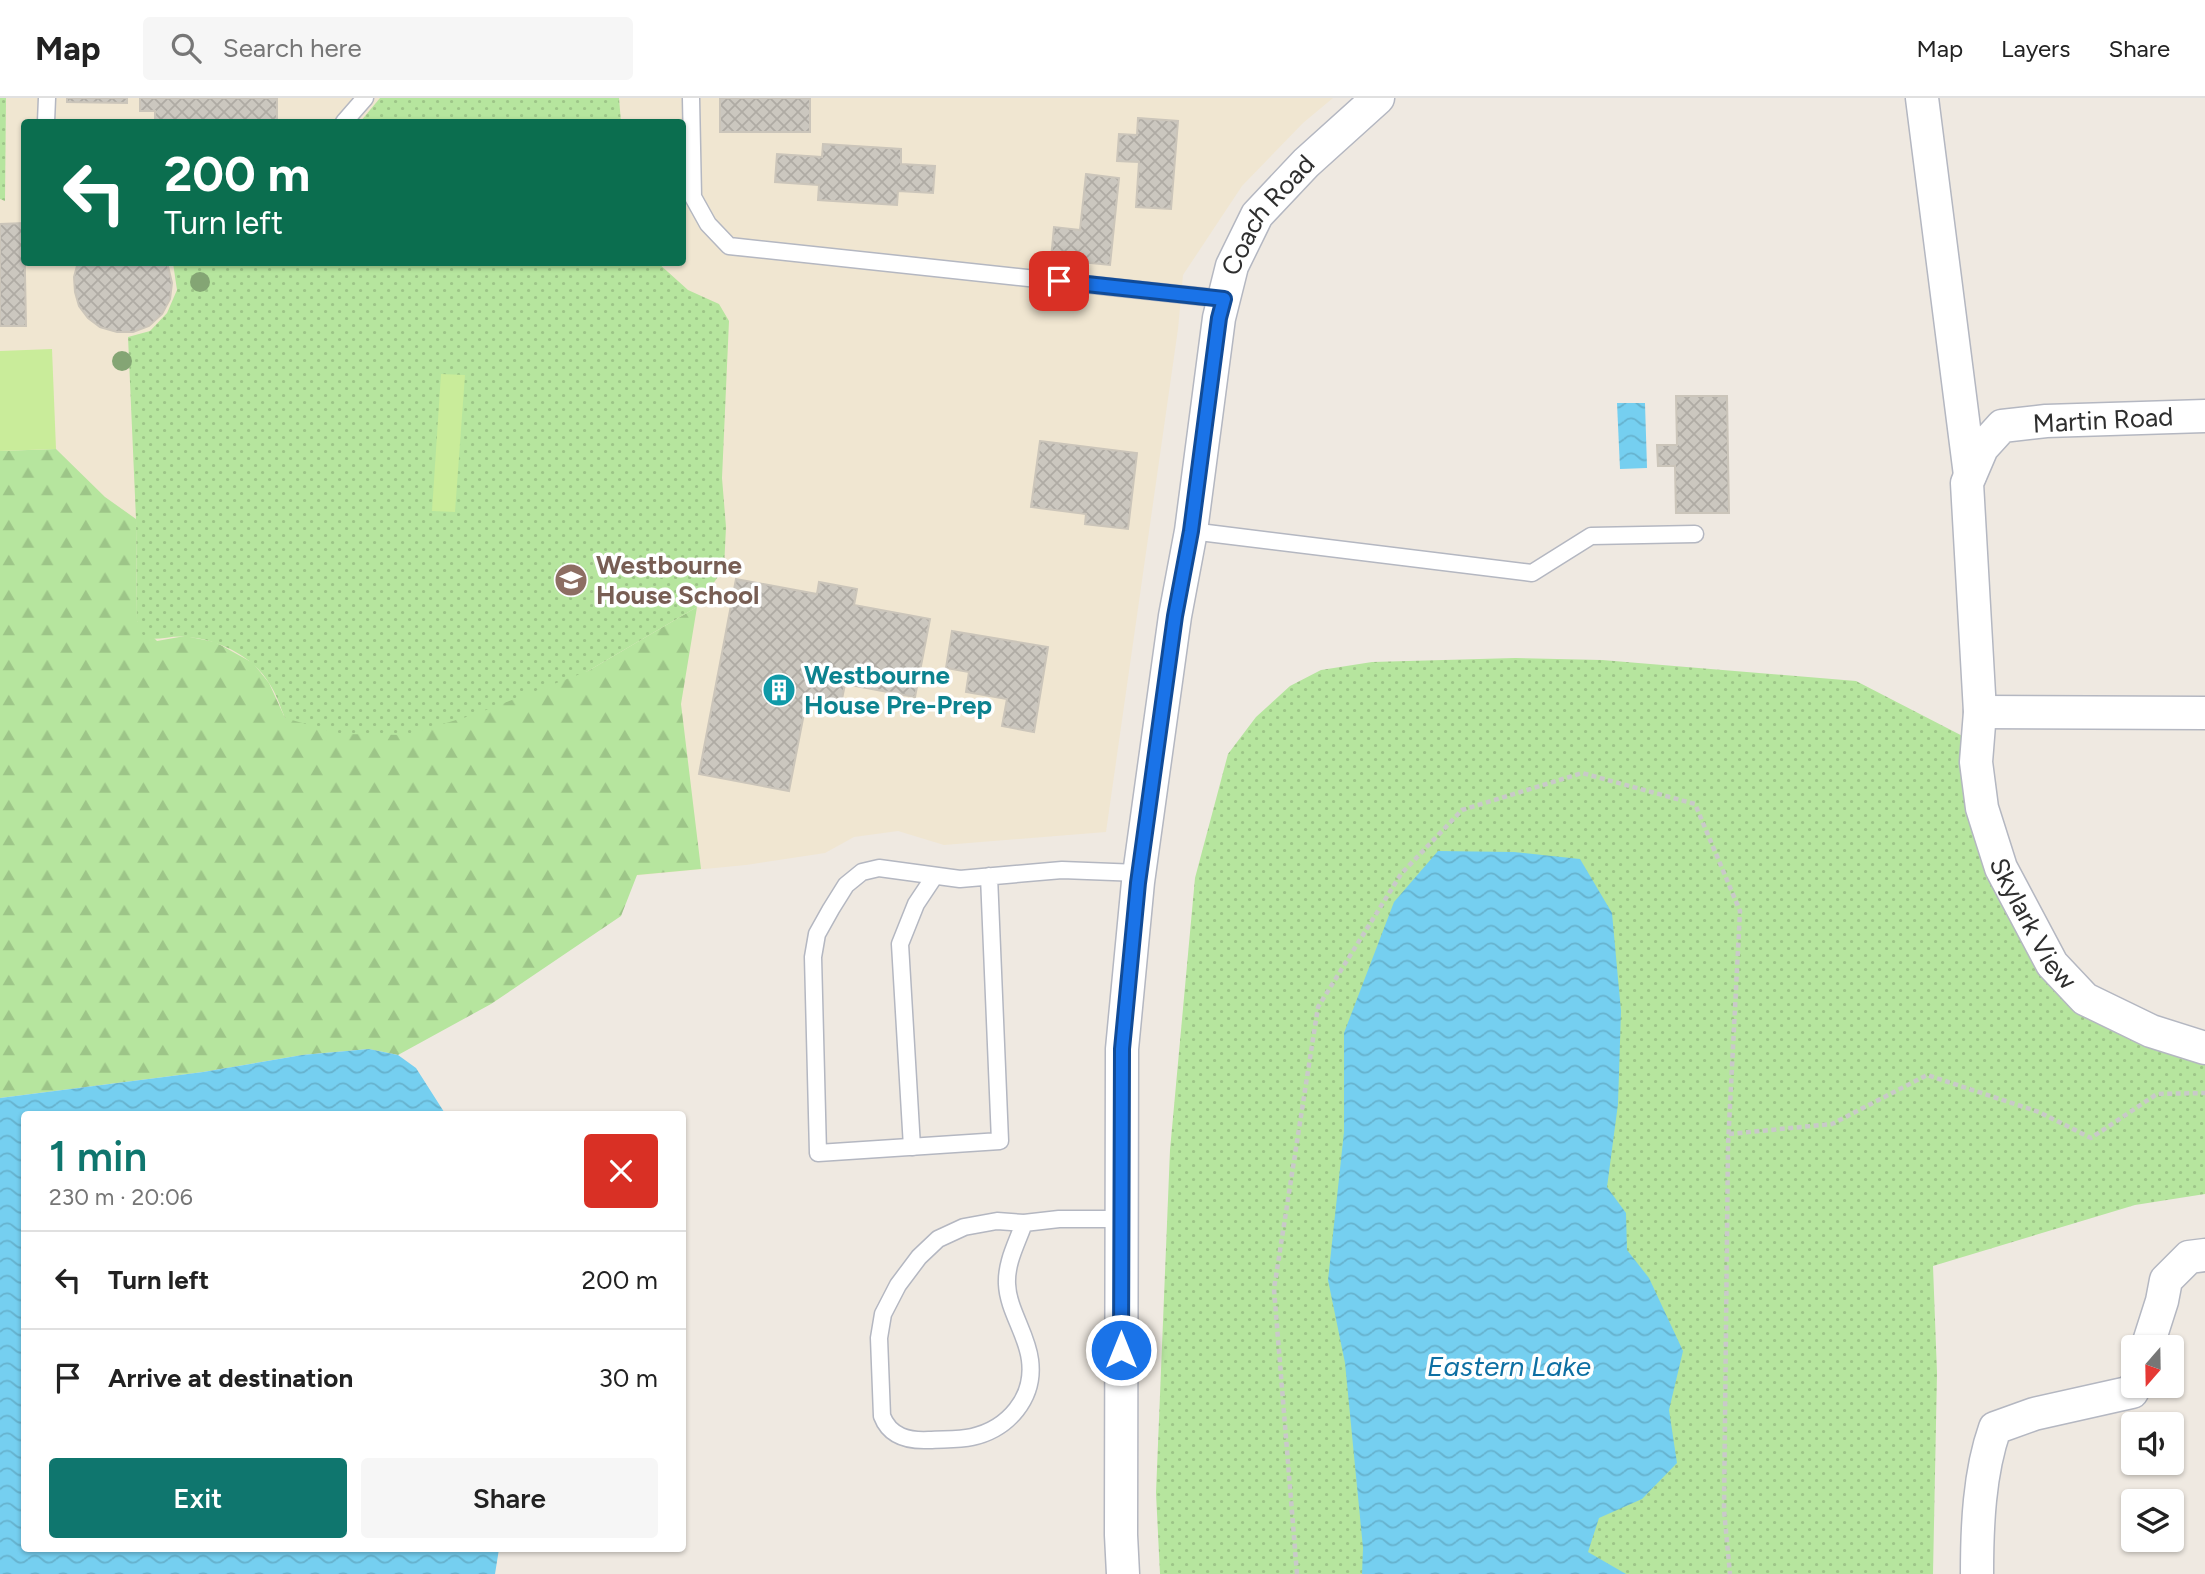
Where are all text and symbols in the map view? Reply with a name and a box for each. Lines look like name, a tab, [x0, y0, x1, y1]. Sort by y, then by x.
search box	[143, 17, 633, 80]
text: Map	[35, 29, 101, 68]
icon: search	[167, 29, 205, 67]
text: Search here	[223, 32, 362, 64]
text: Map	[1916, 34, 1963, 63]
text: Layers	[2001, 34, 2070, 63]
text: Share	[2108, 34, 2170, 63]
text: 200 m	[164, 144, 310, 203]
icon: left	[49, 147, 140, 238]
street label: Coach Road	[1214, 148, 1321, 281]
text: Turn left	[164, 204, 283, 242]
pin	[1029, 251, 1089, 311]
icon: arrive	[1040, 262, 1078, 300]
street label: Martin Road	[2032, 400, 2174, 440]
place label: Westbourne House School	[596, 549, 760, 611]
school or university icon: Westbourne House School	[552, 561, 590, 599]
place label: Westbourne House Pre-Prep	[804, 659, 992, 721]
building icon: Westbourne House Pre-Prep	[760, 671, 798, 709]
street label: Skylark View	[1983, 854, 2084, 997]
text: 1 min	[49, 1131, 147, 1182]
button: close	[584, 1134, 658, 1208]
text: 230 m · 20:06	[49, 1183, 193, 1211]
icon: left	[49, 1261, 87, 1299]
text: Turn left	[108, 1264, 209, 1296]
text: 200 m	[582, 1264, 658, 1296]
position arrow	[1084, 1313, 1158, 1387]
north arrow	[2121, 1335, 2184, 1398]
map controls	[2121, 1335, 2184, 1552]
water label: Eastern Lake	[1427, 1349, 1591, 1383]
icon: arrive	[49, 1359, 87, 1397]
text: Arrive at destination	[108, 1362, 353, 1394]
text: 30 m	[599, 1362, 658, 1394]
button: sound	[2121, 1412, 2184, 1475]
button: Exit	[49, 1458, 347, 1538]
button: Share	[361, 1458, 658, 1538]
button: layers	[2121, 1489, 2184, 1552]

